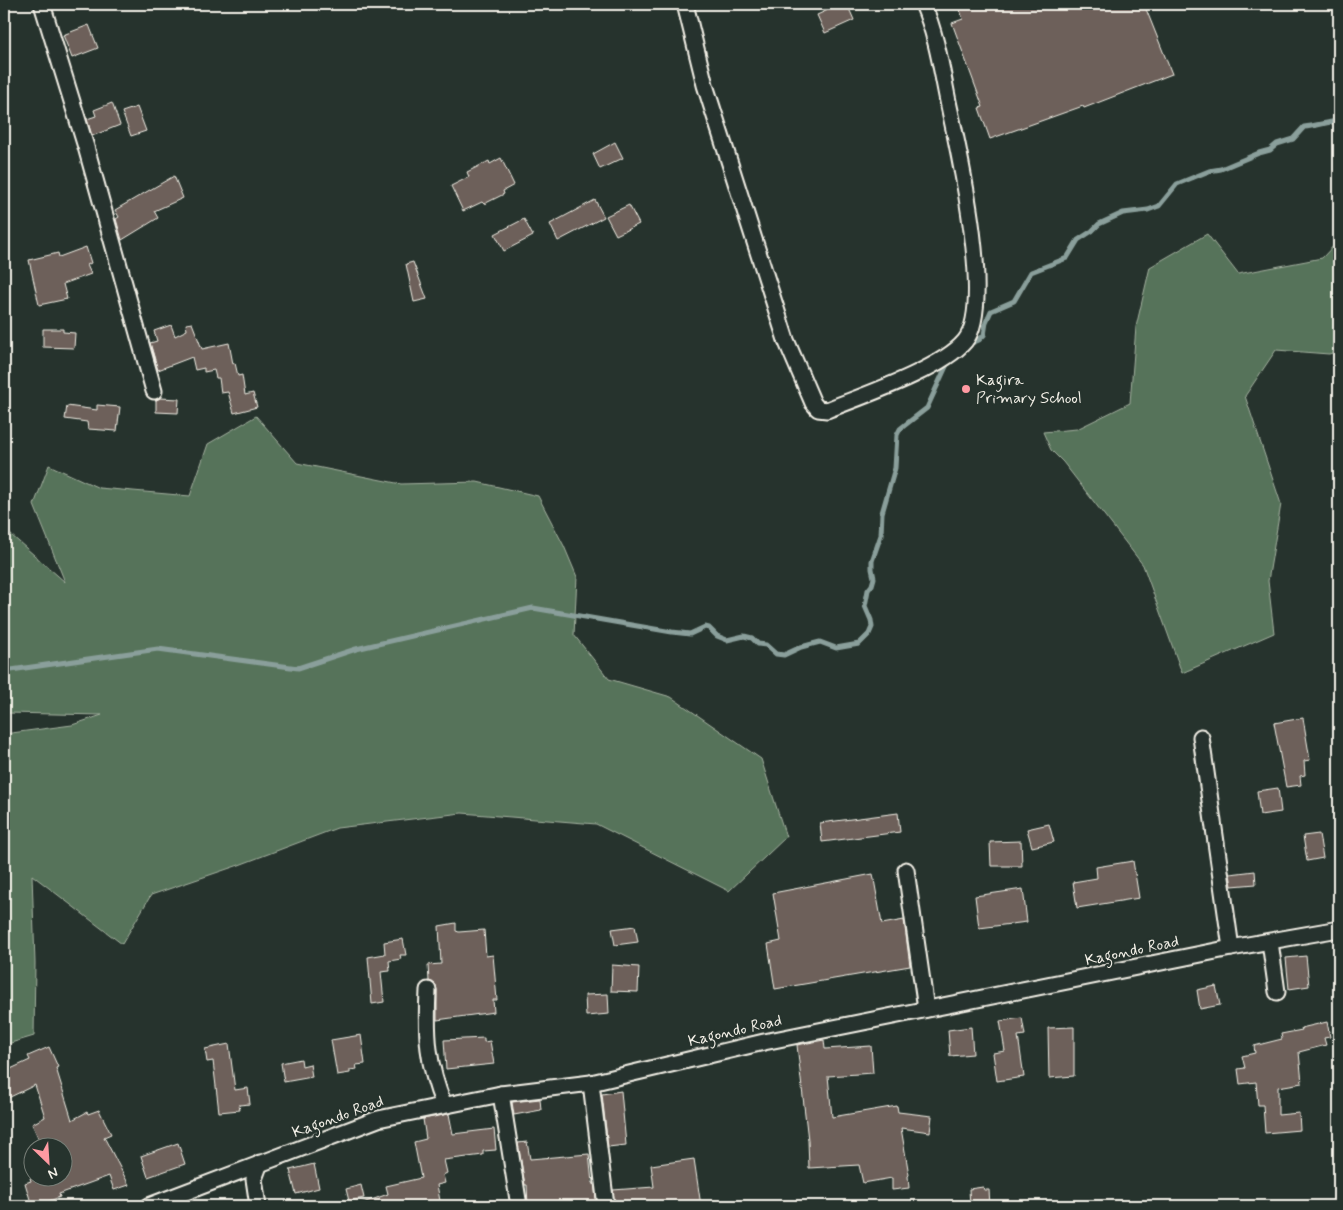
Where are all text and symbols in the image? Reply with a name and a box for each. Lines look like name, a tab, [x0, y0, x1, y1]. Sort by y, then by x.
place label: Kagira Primary School	[976, 370, 1082, 409]
marker: Kagira Primary School	[960, 383, 972, 395]
street label: Kagondo Road	[1083, 931, 1181, 972]
street label: Kagondo Road	[686, 1010, 784, 1053]
street label: Kagondo Road	[289, 1091, 387, 1144]
north arrow	[22, 1138, 72, 1188]
text: N	[45, 1163, 61, 1183]

